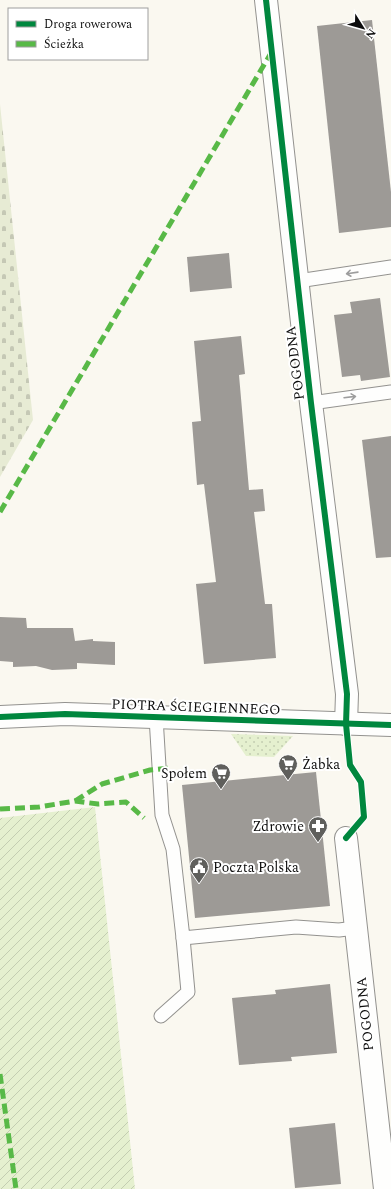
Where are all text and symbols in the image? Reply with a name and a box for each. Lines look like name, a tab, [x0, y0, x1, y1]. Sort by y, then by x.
legend	[8, 8, 148, 60]
north arrow	[343, 8, 383, 48]
text: Droga rowerowa	[44, 15, 132, 34]
text: N	[361, 25, 380, 42]
text: Ścieżka	[44, 35, 84, 54]
one-way arrow	[346, 269, 359, 277]
street label: POGODNA	[280, 324, 310, 401]
one-way arrow	[343, 393, 356, 401]
street label: PIOTRA ŚCIEGIENNEGO	[111, 694, 281, 720]
supermarket icon: Żabka	[277, 753, 299, 781]
place label: Żabka	[302, 754, 340, 775]
supermarket icon: Społem	[210, 762, 232, 790]
place label: Społem	[161, 763, 207, 784]
pharmacy icon: Zdrowie	[307, 815, 329, 843]
place label: Zdrowie	[253, 816, 304, 837]
public building icon: Poczta Polska	[188, 856, 210, 884]
place label: Poczta Polska	[213, 857, 299, 878]
street label: POGODNA	[351, 975, 379, 1052]

